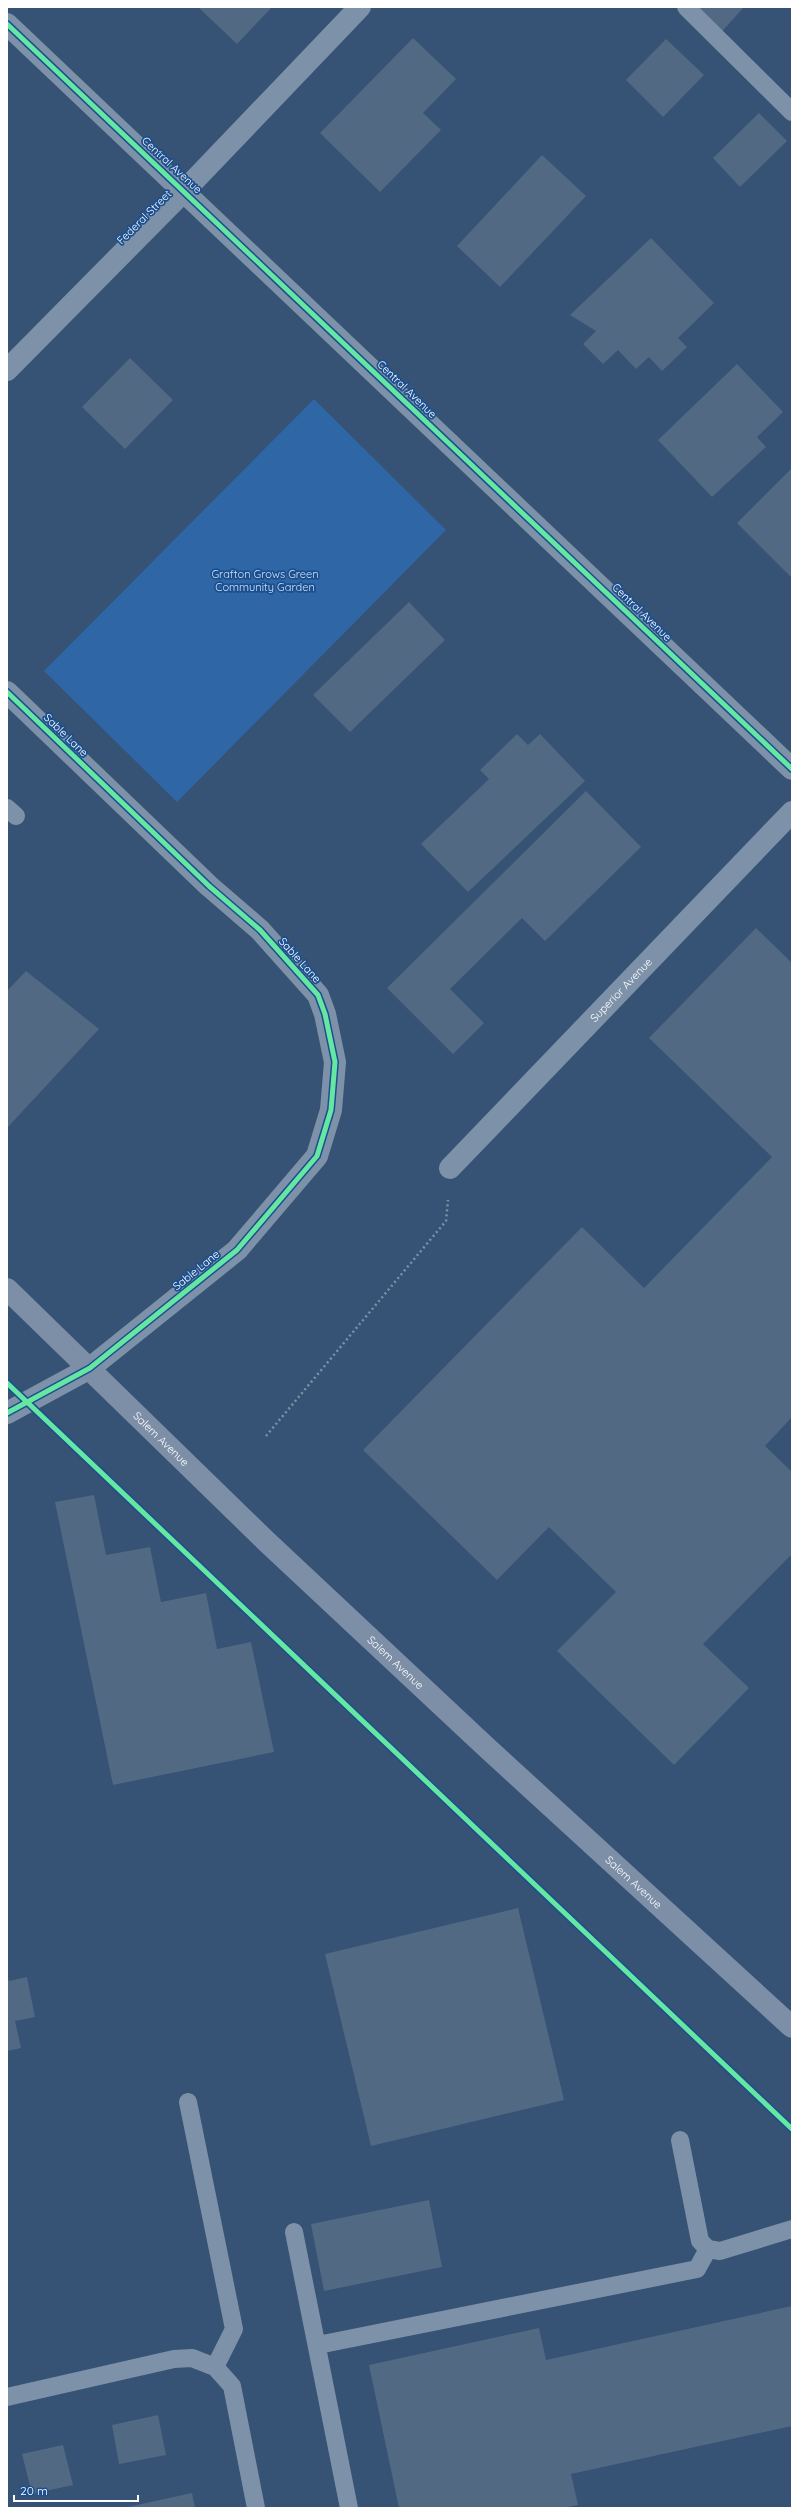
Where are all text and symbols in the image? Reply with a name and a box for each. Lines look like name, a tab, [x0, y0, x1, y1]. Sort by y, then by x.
street label: Central Avenue	[139, 133, 205, 197]
street label: Federal Street	[114, 187, 174, 247]
street label: Central Avenue	[374, 357, 440, 421]
park label: Grafton Grows Green Community Garden	[211, 567, 319, 594]
street label: Central Avenue	[609, 580, 675, 644]
street label: Sable Lane	[41, 710, 91, 760]
street label: Sable Lane	[276, 934, 324, 986]
street label: Superior Avenue	[587, 955, 655, 1025]
street label: Sable Lane	[170, 1247, 222, 1293]
street label: Salem Avenue	[130, 1409, 192, 1469]
street label: Salem Avenue	[365, 1633, 427, 1692]
street label: Salem Avenue	[602, 1853, 665, 1912]
scale bar	[14, 2477, 138, 2503]
text: 20 m	[20, 2483, 48, 2498]

